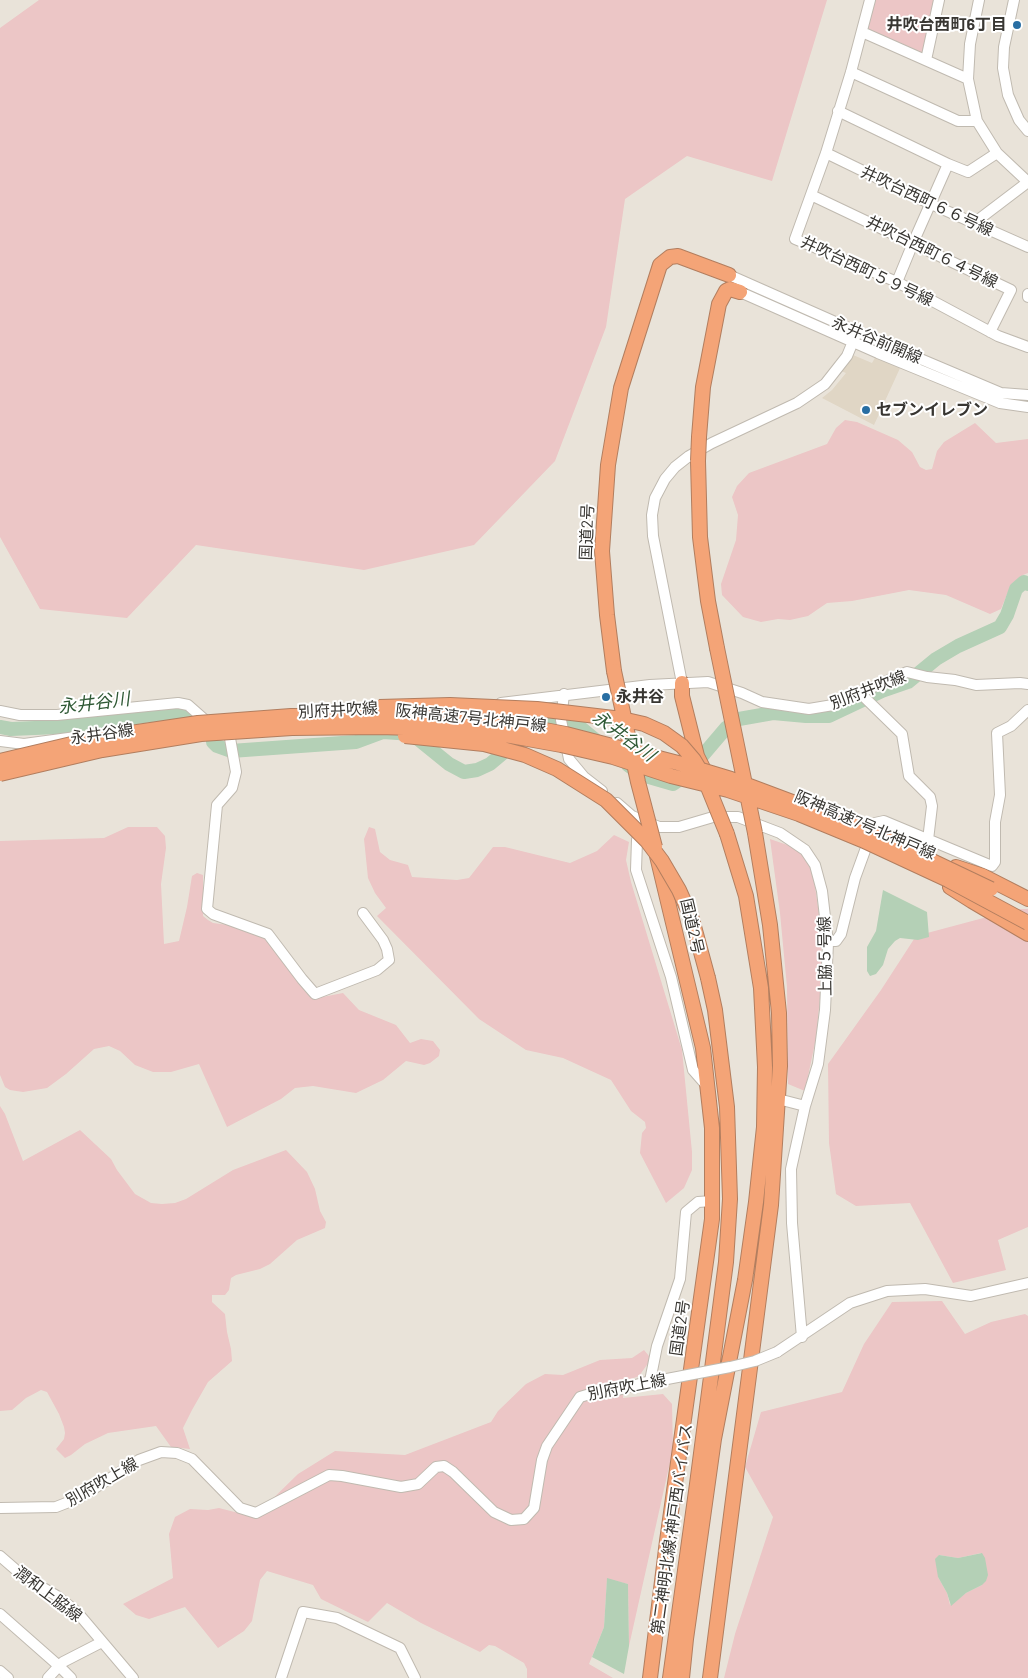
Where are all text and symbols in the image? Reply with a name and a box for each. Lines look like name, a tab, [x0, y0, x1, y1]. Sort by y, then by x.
place label: 井吹台西町6丁目	[886, 15, 1007, 35]
marker: 井吹台西町6丁目	[1011, 19, 1023, 31]
street label: 井吹台西町６６号線	[858, 162, 996, 240]
street label: 井吹台西町６４号線	[863, 212, 1001, 292]
street label: 井吹台西町５９号線	[798, 232, 936, 310]
street label: 永井谷前開線	[829, 312, 925, 368]
place label: セブンイレブン	[876, 400, 988, 420]
marker: セブンイレブン	[860, 404, 872, 416]
street label: 国道2号	[576, 503, 598, 561]
street label: 別府井吹線	[827, 667, 909, 713]
place label: 永井谷	[616, 687, 664, 707]
water label: 永井谷川	[57, 688, 131, 718]
marker: 永井谷	[600, 691, 612, 703]
street label: 別府井吹線	[298, 698, 378, 722]
street label: 阪神高速7号北神戸線	[395, 701, 547, 735]
water label: 永井谷川	[589, 706, 659, 766]
street label: 永井谷線	[69, 720, 135, 748]
street label: 阪神高速7号北神戸線	[791, 787, 939, 863]
street label: 国道2号	[676, 896, 708, 956]
street label: 上脇５号線	[815, 916, 835, 996]
street label: 国道2号	[667, 1299, 693, 1357]
street label: 別府吹上線	[586, 1370, 668, 1404]
street label: 第二神明北線;神戸西バイパス	[648, 1422, 696, 1636]
street label: 別府吹上線	[63, 1454, 141, 1510]
street label: 潤和上脇線	[10, 1562, 86, 1626]

